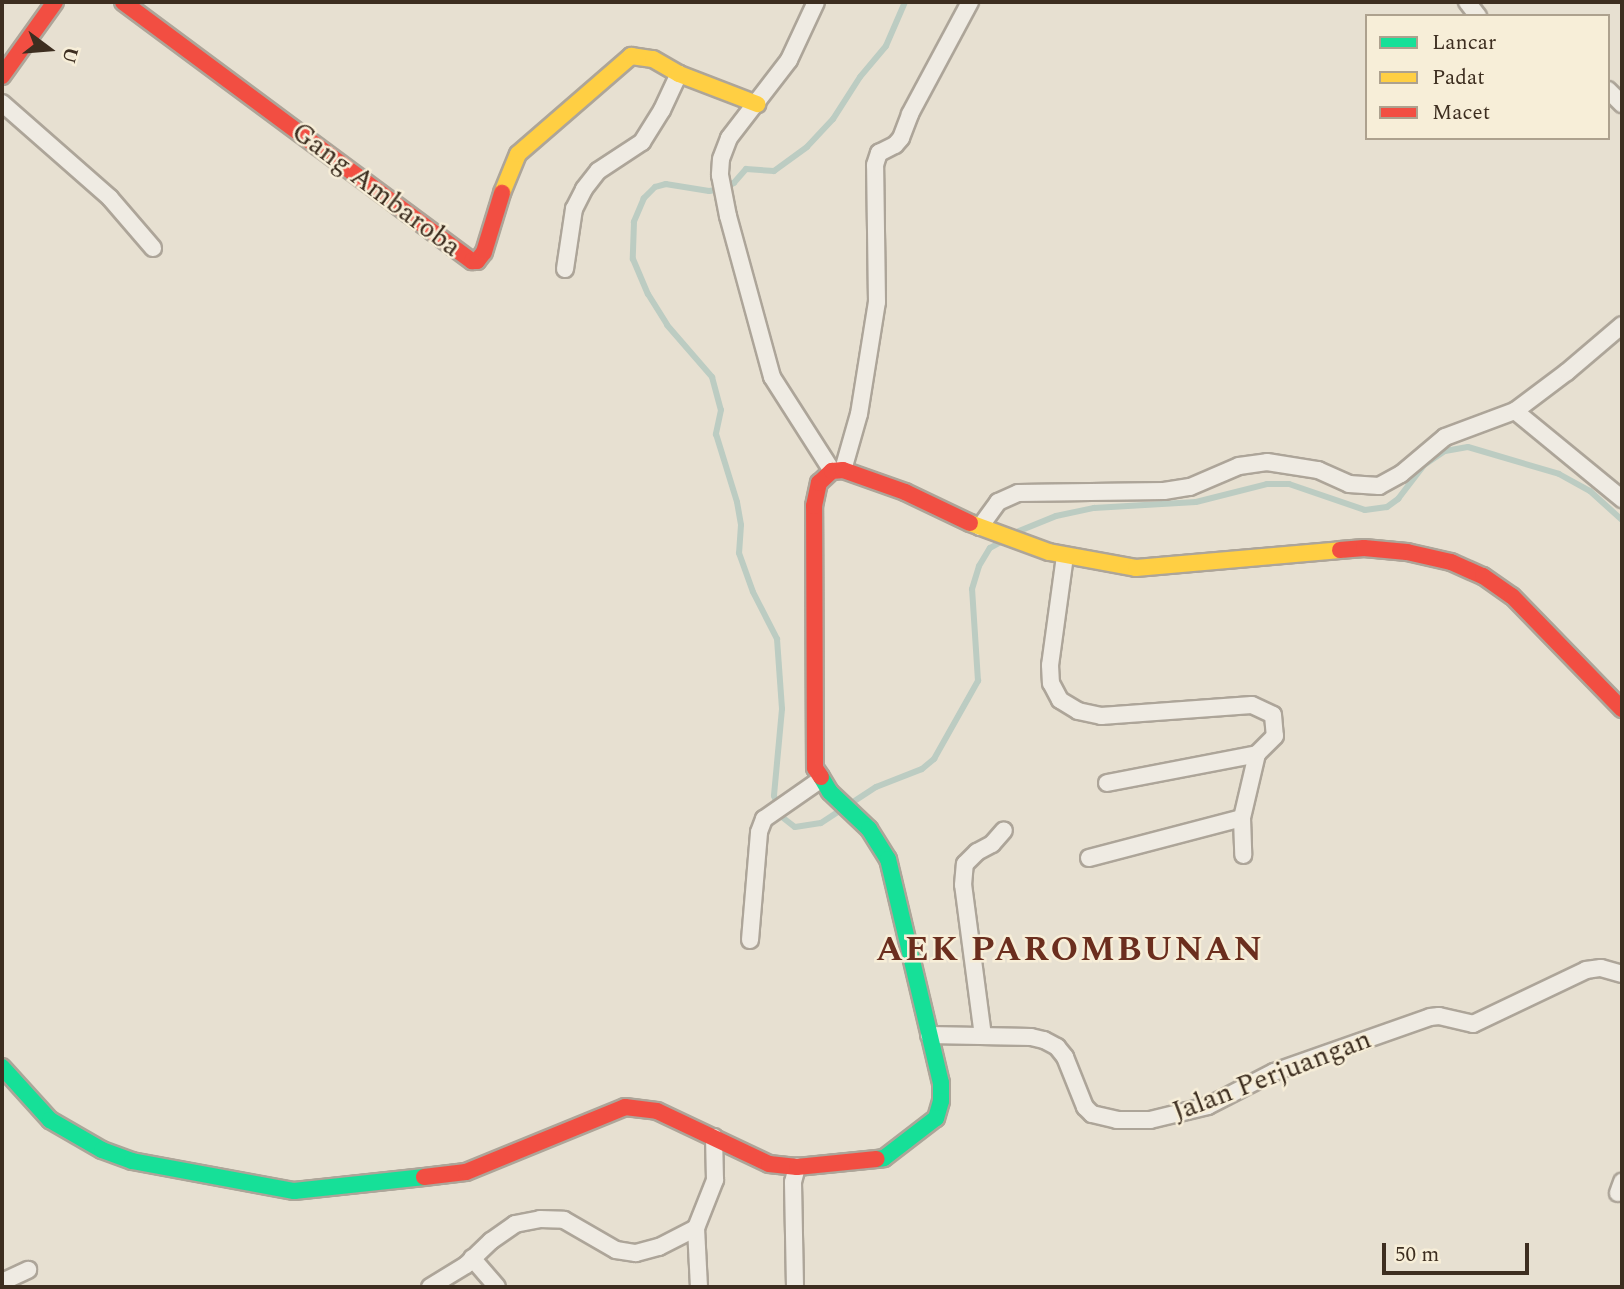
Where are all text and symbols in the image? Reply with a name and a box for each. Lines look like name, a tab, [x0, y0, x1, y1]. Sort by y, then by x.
north arrow	[14, 14, 84, 84]
legend	[1365, 14, 1610, 140]
text: Lancar	[1432, 27, 1496, 59]
text: U	[54, 43, 86, 67]
text: Padat	[1432, 62, 1485, 94]
text: Macet	[1432, 97, 1490, 129]
street label: Gang Ambaroba	[285, 115, 467, 265]
district label: AEK PAROMBUNAN	[878, 929, 1262, 971]
street label: Jalan Perjuangan	[1168, 1023, 1376, 1129]
scale bar	[1386, 1230, 1533, 1274]
text: 50 m	[1395, 1239, 1439, 1271]

